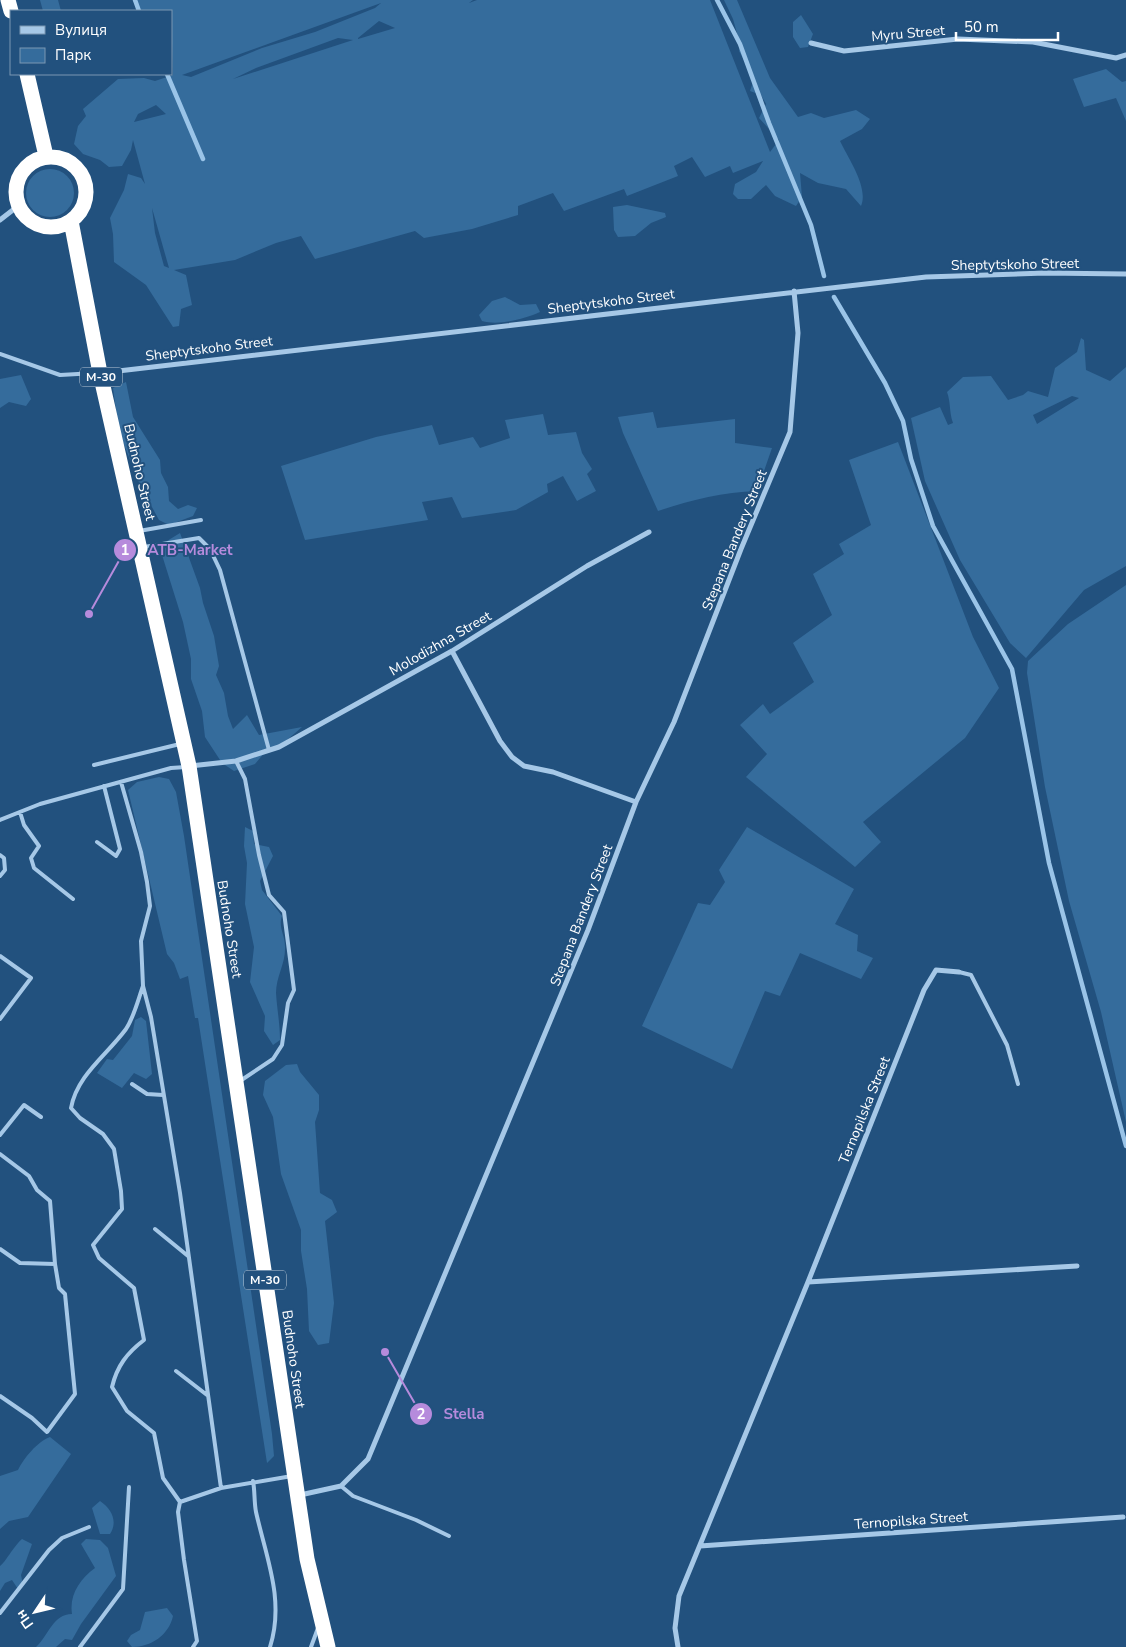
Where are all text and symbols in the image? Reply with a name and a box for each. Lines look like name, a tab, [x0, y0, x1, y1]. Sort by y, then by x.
legend	[10, 10, 172, 75]
scale bar	[956, 10, 1058, 42]
text: 50 m	[964, 17, 999, 37]
text: Вулиця	[55, 20, 107, 40]
street label: Myru Street	[870, 21, 946, 46]
text: Парк	[55, 45, 91, 65]
street label: Sheptytskoho Street	[951, 254, 1079, 275]
street label: Sheptytskoho Street	[546, 284, 676, 319]
street label: Sheptytskoho Street	[144, 331, 274, 366]
road number: М-30	[80, 368, 122, 387]
street label: Budnoho Street	[119, 422, 160, 522]
street label: Stepana Bandery Street	[698, 467, 771, 613]
callout: ATB-Market	[112, 535, 242, 565]
text: 1	[120, 540, 130, 560]
text: ATB-Market	[147, 540, 233, 560]
street label: Molodizhna Street	[386, 607, 495, 680]
street label: Stepana Bandery Street	[546, 842, 617, 989]
street label: Budnoho Street	[212, 879, 247, 979]
street label: Ternopilska Street	[834, 1054, 895, 1167]
road number: М-30	[244, 1270, 286, 1290]
street label: Budnoho Street	[277, 1309, 310, 1409]
callout: Stella	[409, 1399, 495, 1429]
text: 2	[416, 1404, 426, 1424]
text: Stella	[444, 1404, 484, 1424]
street label: Ternopilska Street	[854, 1507, 969, 1534]
north arrow	[10, 1587, 60, 1637]
text: Пн	[11, 1606, 38, 1633]

